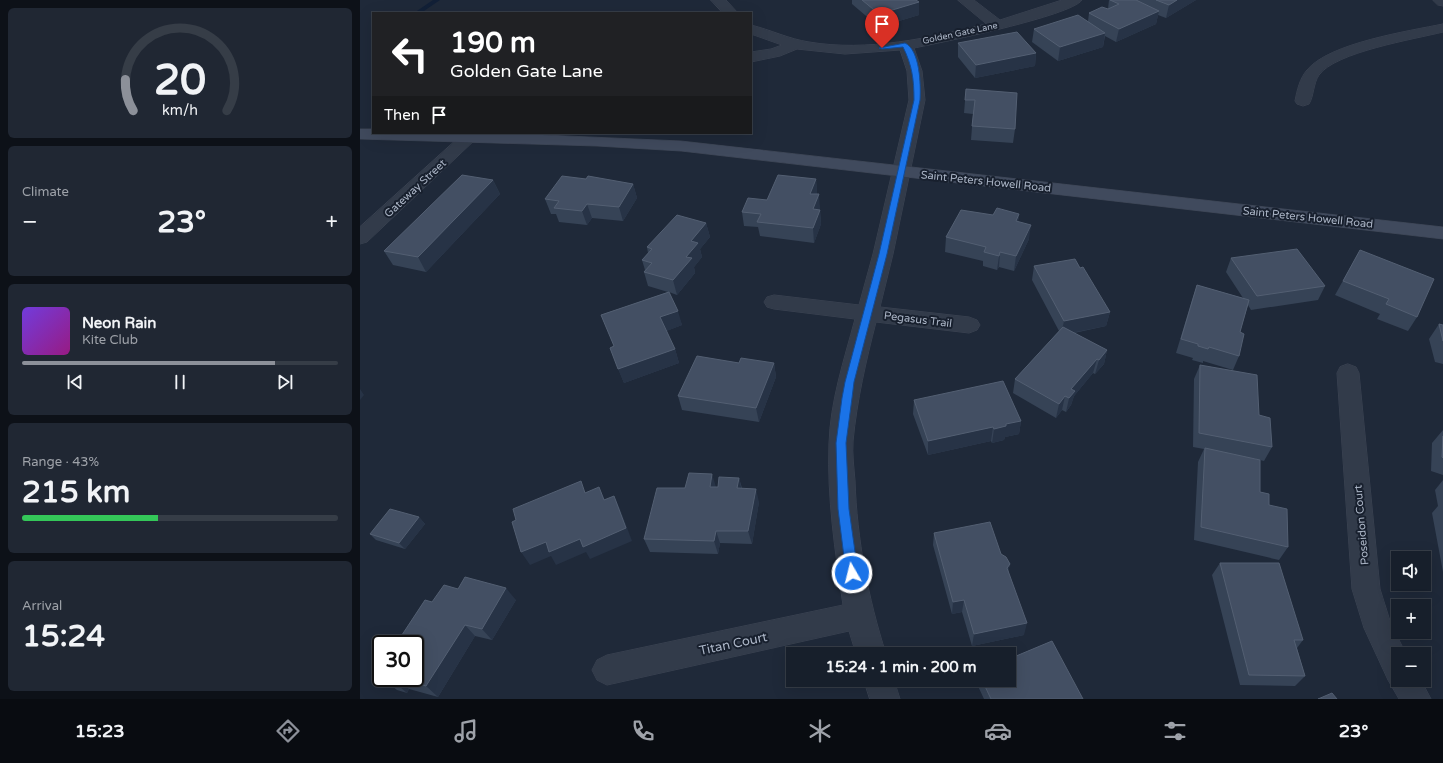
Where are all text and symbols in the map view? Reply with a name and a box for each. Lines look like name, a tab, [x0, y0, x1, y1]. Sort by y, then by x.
pin	[865, 7.0, 899, 48]
icon: arrive	[871, 13, 893, 35]
street label: Golden Gate Lane	[922, 20, 999, 47]
text: 190 m	[450, 26, 536, 60]
icon: left	[384, 28, 436, 80]
text: 20	[154, 56, 206, 106]
text: Golden Gate Lane	[450, 60, 603, 82]
text: km/h	[162, 102, 198, 119]
icon: arrive	[428, 104, 450, 126]
text: Then	[384, 106, 420, 124]
street label: Gateway Street	[382, 156, 449, 220]
street label: Saint Peters Howell Road	[920, 168, 1052, 195]
text: Climate	[22, 184, 69, 200]
text: 23°	[157, 204, 206, 241]
street label: Saint Peters Howell Road	[1242, 204, 1374, 231]
text: −	[22, 209, 38, 235]
text: +	[326, 209, 338, 235]
street label: Pegasus Trail	[883, 309, 953, 330]
text: Neon Rain	[82, 314, 156, 332]
text: Kite Club	[82, 332, 138, 348]
icon: previous	[64, 371, 86, 393]
icon: pause	[169, 371, 191, 393]
icon: next	[274, 371, 296, 393]
text: Range · 43%	[22, 454, 99, 470]
text: 215 km	[22, 474, 130, 511]
street label: Poseidon Court	[1352, 484, 1371, 566]
map controls	[1391, 551, 1431, 687]
button: sound	[1391, 551, 1431, 591]
position arrow	[831, 552, 873, 594]
text: Arrival	[22, 598, 62, 614]
button: +	[1391, 599, 1431, 639]
text: 15:24	[22, 618, 105, 655]
street label: Titan Court	[698, 629, 769, 659]
speed limit sign: 30	[372, 635, 424, 687]
button: −	[1391, 647, 1431, 687]
text: 15:24 · 1 min · 200 m	[826, 658, 976, 676]
icon: directions	[274, 717, 302, 745]
icon: music	[452, 717, 480, 745]
icon: phone	[629, 717, 657, 745]
icon: climate	[806, 717, 834, 745]
icon: car	[984, 717, 1012, 745]
icon: filters	[1161, 717, 1189, 745]
text: 15:23	[75, 720, 125, 742]
text: 23°	[1339, 720, 1368, 742]

